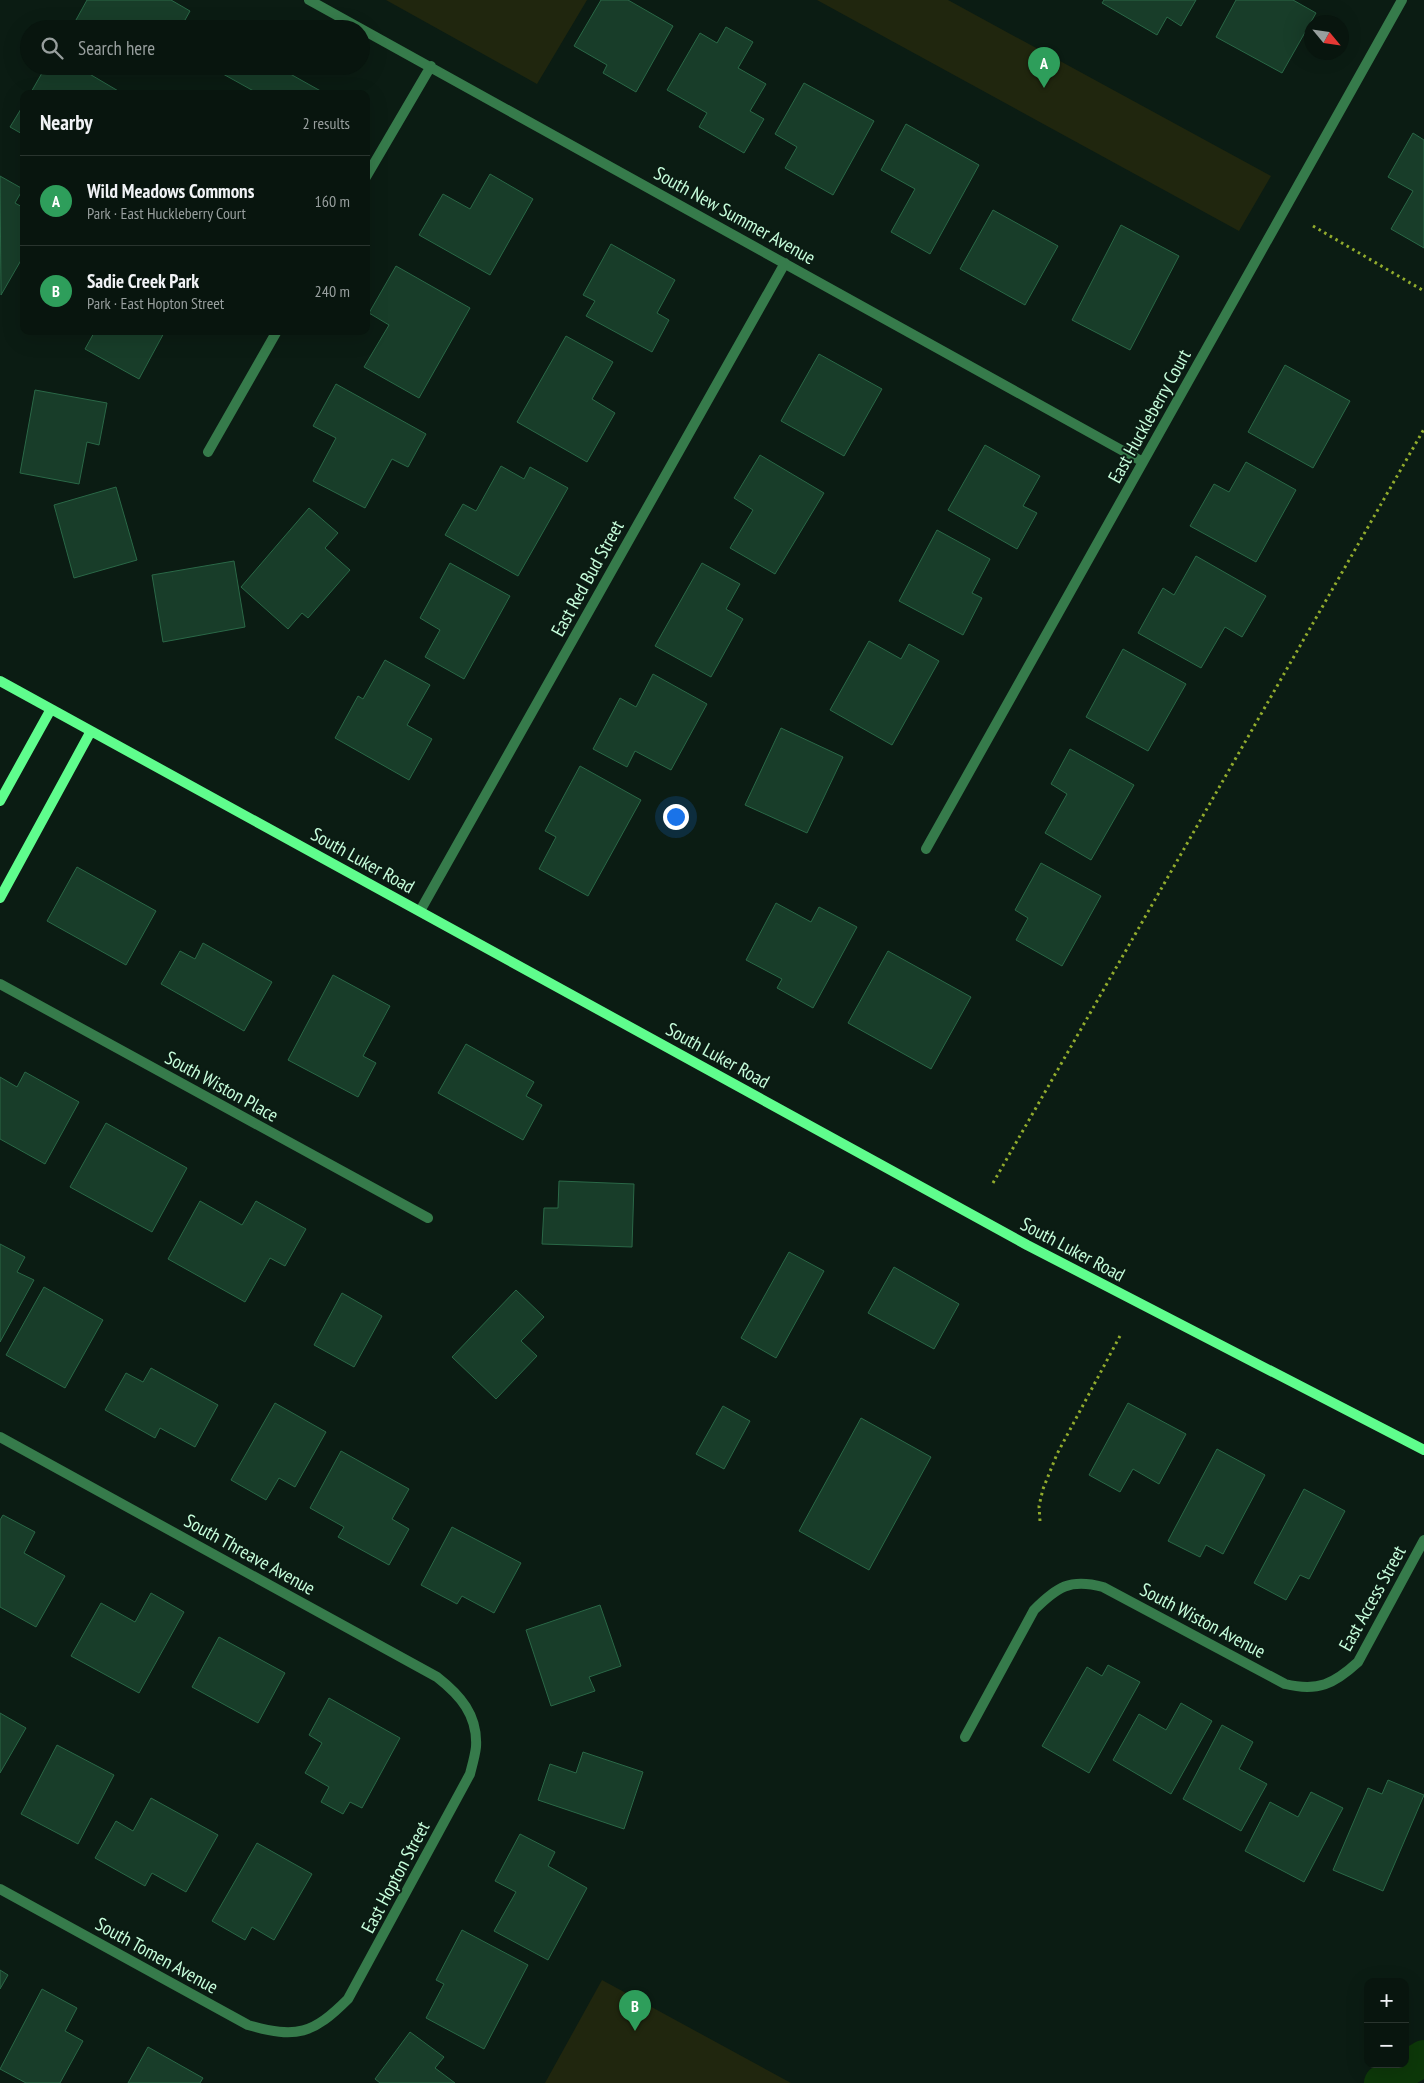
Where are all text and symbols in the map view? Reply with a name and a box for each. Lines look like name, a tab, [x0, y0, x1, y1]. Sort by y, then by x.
north arrow	[1304, 15, 1349, 60]
search box	[20, 20, 370, 75]
icon: search	[38, 34, 66, 62]
text: Search here	[78, 36, 155, 60]
pin: A	[1028, 47, 1060, 88]
text: Nearby	[40, 109, 93, 136]
text: 2 results	[303, 113, 350, 133]
street label: South New Summer Avenue	[650, 161, 820, 269]
text: Wild Meadows Commons	[87, 179, 254, 203]
text: A	[52, 191, 60, 211]
text: 160 m	[315, 191, 350, 211]
text: Park · East Huckleberry Court	[87, 203, 246, 223]
text: Sadie Creek Park	[87, 269, 199, 293]
text: B	[52, 281, 60, 301]
text: 240 m	[315, 281, 350, 301]
text: Park · East Hopton Street	[87, 293, 224, 313]
street label: East Huckleberry Court	[1102, 344, 1196, 487]
street label: East Red Bud Street	[545, 515, 629, 640]
your location	[663, 804, 689, 830]
street label: South Luker Road	[307, 822, 419, 898]
street label: South Luker Road	[662, 1017, 774, 1093]
street label: South Wiston Place	[161, 1045, 283, 1127]
street label: South Luker Road	[1017, 1211, 1129, 1287]
street label: South Threave Avenue	[180, 1508, 320, 1600]
street label: East Access Street	[1333, 1541, 1411, 1655]
street label: South Wiston Avenue	[1136, 1577, 1270, 1663]
street label: East Hopton Street	[356, 1816, 435, 1937]
street label: South Tomen Avenue	[91, 1911, 223, 1999]
map controls	[1364, 1978, 1409, 2068]
button: +	[1364, 1978, 1409, 2023]
pin: B	[619, 1990, 651, 2031]
button: −	[1364, 2023, 1409, 2068]

